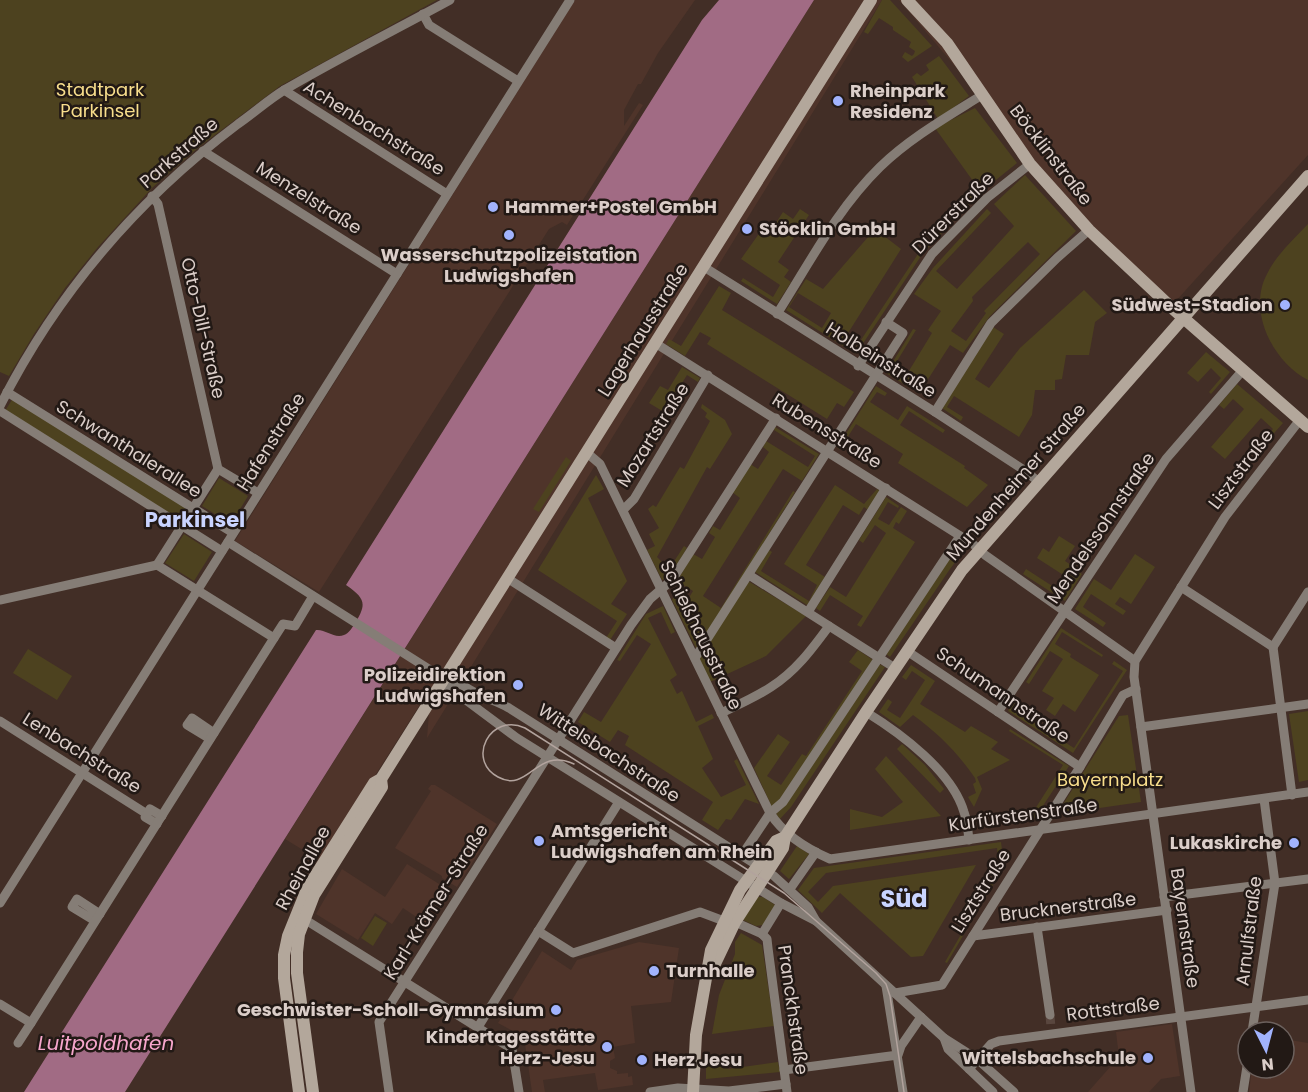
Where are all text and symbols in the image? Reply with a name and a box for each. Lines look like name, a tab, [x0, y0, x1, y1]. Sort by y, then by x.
street label: Achenbachstraße	[299, 74, 450, 181]
park label: Stadtpark Parkinsel	[56, 77, 145, 123]
place label: Rheinpark Residenz	[850, 78, 947, 124]
marker: Rheinpark Residenz	[831, 94, 845, 108]
street label: Böcklinstraße	[1004, 99, 1099, 210]
street label: Parkstraße	[134, 111, 223, 194]
street label: Menzelstraße	[252, 155, 367, 240]
street label: Dürerstraße	[906, 166, 999, 259]
place label: Hammer+Postel GmbH	[505, 194, 717, 219]
marker: Hammer+Postel GmbH	[486, 200, 500, 214]
place label: Stöcklin GmbH	[759, 216, 896, 241]
marker: Stöcklin GmbH	[740, 222, 754, 236]
marker: Wasserschutzpolizeistation Ludwigshafen	[502, 228, 516, 242]
place label: Wasserschutzpolizeistation Ludwigshafen	[381, 242, 637, 288]
street label: Otto-Dill-Straße	[175, 255, 232, 401]
street label: Lagerhausstraße	[591, 258, 694, 401]
place label: Südwest-Stadion	[1111, 292, 1273, 317]
marker: Südwest-Stadion	[1278, 298, 1292, 312]
street label: Holbeinstraße	[821, 316, 941, 404]
street label: Mozartstraße	[610, 378, 695, 492]
street label: Rubensstraße	[768, 387, 887, 474]
street label: Hafenstraße	[230, 388, 311, 496]
street label: Schwanthalerallee	[52, 394, 207, 504]
street label: Mundenheimer Straße	[940, 398, 1091, 566]
street label: Lisztstraße	[1202, 423, 1279, 514]
street label: Mendelssohnstraße	[1041, 447, 1161, 608]
district label: Parkinsel	[145, 505, 245, 534]
street label: Schießhausstraße	[654, 556, 749, 714]
street label: Schumannstraße	[931, 640, 1075, 749]
place label: Polizeidirektion Ludwigshafen	[364, 662, 506, 708]
marker: Polizeidirektion Ludwigshafen	[511, 678, 525, 692]
street label: Wittelsbachstraße	[533, 697, 685, 808]
street label: Lenbachstraße	[18, 706, 146, 799]
park label: Bayernplatz	[1057, 767, 1163, 792]
street label: Kurfürstenstraße	[947, 792, 1099, 837]
place label: Amtsgericht Ludwigshafen am Rhein	[551, 818, 772, 864]
street label: Karl-Krämer-Straße	[377, 819, 494, 984]
street label: Rheinallee	[269, 821, 336, 914]
place label: Lukaskirche	[1170, 830, 1282, 855]
marker: Amtsgericht Ludwigshafen am Rhein	[532, 834, 546, 848]
marker: Lukaskirche	[1287, 836, 1301, 850]
street label: Lisztstraße	[945, 844, 1016, 937]
street label: Bayernstraße	[1165, 866, 1206, 990]
street label: Arnulfstraße	[1229, 875, 1268, 987]
district label: Süd	[880, 882, 928, 915]
street label: Brucknerstraße	[998, 886, 1138, 927]
street label: Pranckhstraße	[772, 943, 815, 1076]
place label: Turnhalle	[666, 958, 755, 983]
marker: Turnhalle	[647, 964, 661, 978]
street label: Rottstraße	[1065, 990, 1161, 1027]
place label: Geschwister-Scholl-Gymnasium	[237, 997, 544, 1022]
marker: Geschwister-Scholl-Gymnasium	[549, 1003, 563, 1017]
north arrow	[1236, 1020, 1296, 1080]
place label: Kindertagesstätte Herz-Jesu	[426, 1024, 595, 1070]
water label: Luitpoldhafen	[38, 1029, 174, 1057]
marker: Kindertagesstätte Herz-Jesu	[600, 1040, 614, 1054]
place label: Wittelsbachschule	[962, 1045, 1136, 1070]
place label: Herz Jesu	[654, 1047, 742, 1072]
marker: Wittelsbachschule	[1141, 1051, 1155, 1065]
text: N	[1260, 1052, 1275, 1076]
marker: Herz Jesu	[635, 1053, 649, 1067]

